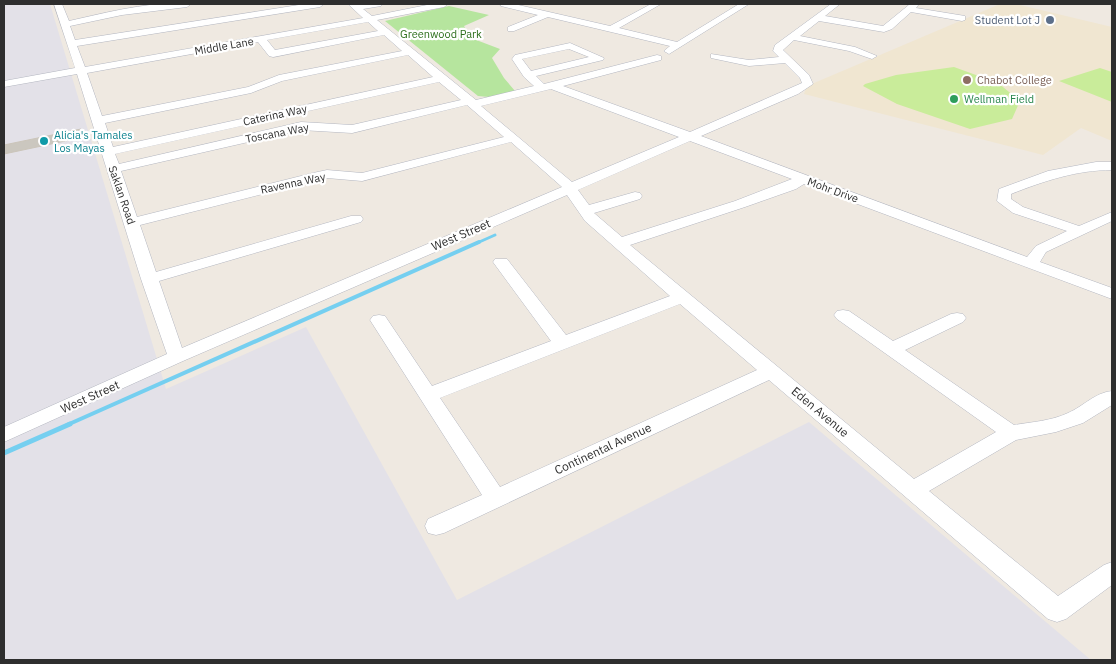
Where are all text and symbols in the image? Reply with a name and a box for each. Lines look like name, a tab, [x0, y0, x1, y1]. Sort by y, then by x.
place label: Student Lot J	[975, 13, 1040, 27]
marker: Student Lot J	[1044, 14, 1056, 26]
park label: Greenwood Park	[400, 27, 482, 41]
street label: Middle Lane	[193, 34, 255, 58]
place label: Chabot College	[977, 73, 1052, 87]
marker: Chabot College	[961, 74, 973, 86]
place label: Wellman Field	[964, 92, 1034, 106]
marker: Wellman Field	[948, 93, 960, 105]
street label: Caterina Way	[242, 101, 309, 129]
street label: Toscana Way	[244, 120, 310, 146]
place label: Alicia's Tamales Los Mayas	[54, 128, 133, 155]
marker: Alicia's Tamales Los Mayas	[38, 135, 50, 147]
street label: Saklan Road	[105, 164, 139, 226]
street label: Ravenna Way	[259, 169, 327, 197]
street label: Mohr Drive	[805, 174, 861, 206]
street label: West Street	[429, 215, 493, 254]
street label: West Street	[58, 377, 122, 416]
street label: Eden Avenue	[789, 383, 852, 440]
street label: Continental Avenue	[552, 419, 654, 478]

